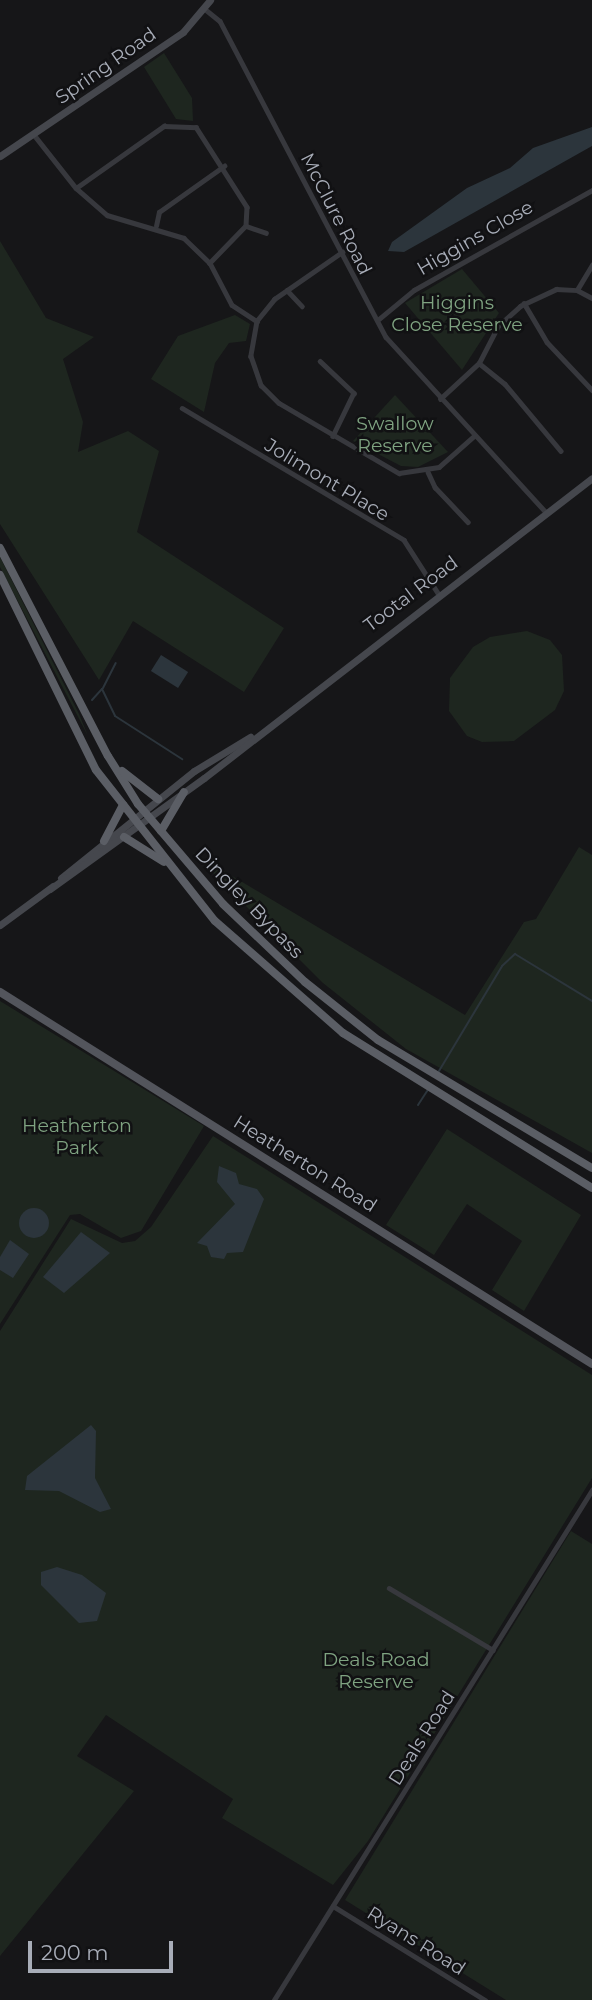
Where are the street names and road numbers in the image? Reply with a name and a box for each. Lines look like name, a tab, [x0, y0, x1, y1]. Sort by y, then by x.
street label: Spring Road	[51, 23, 161, 109]
street label: McClure Road	[295, 149, 377, 279]
street label: Higgins Close	[413, 196, 537, 280]
street label: Jolimont Place	[261, 434, 393, 526]
street label: Tootal Road	[359, 551, 463, 637]
street label: Dingley Bypass	[190, 843, 308, 963]
street label: Heatherton Road	[229, 1111, 381, 1217]
street label: Deals Road	[384, 1687, 460, 1789]
street label: Ryans Road	[363, 1902, 469, 1980]

